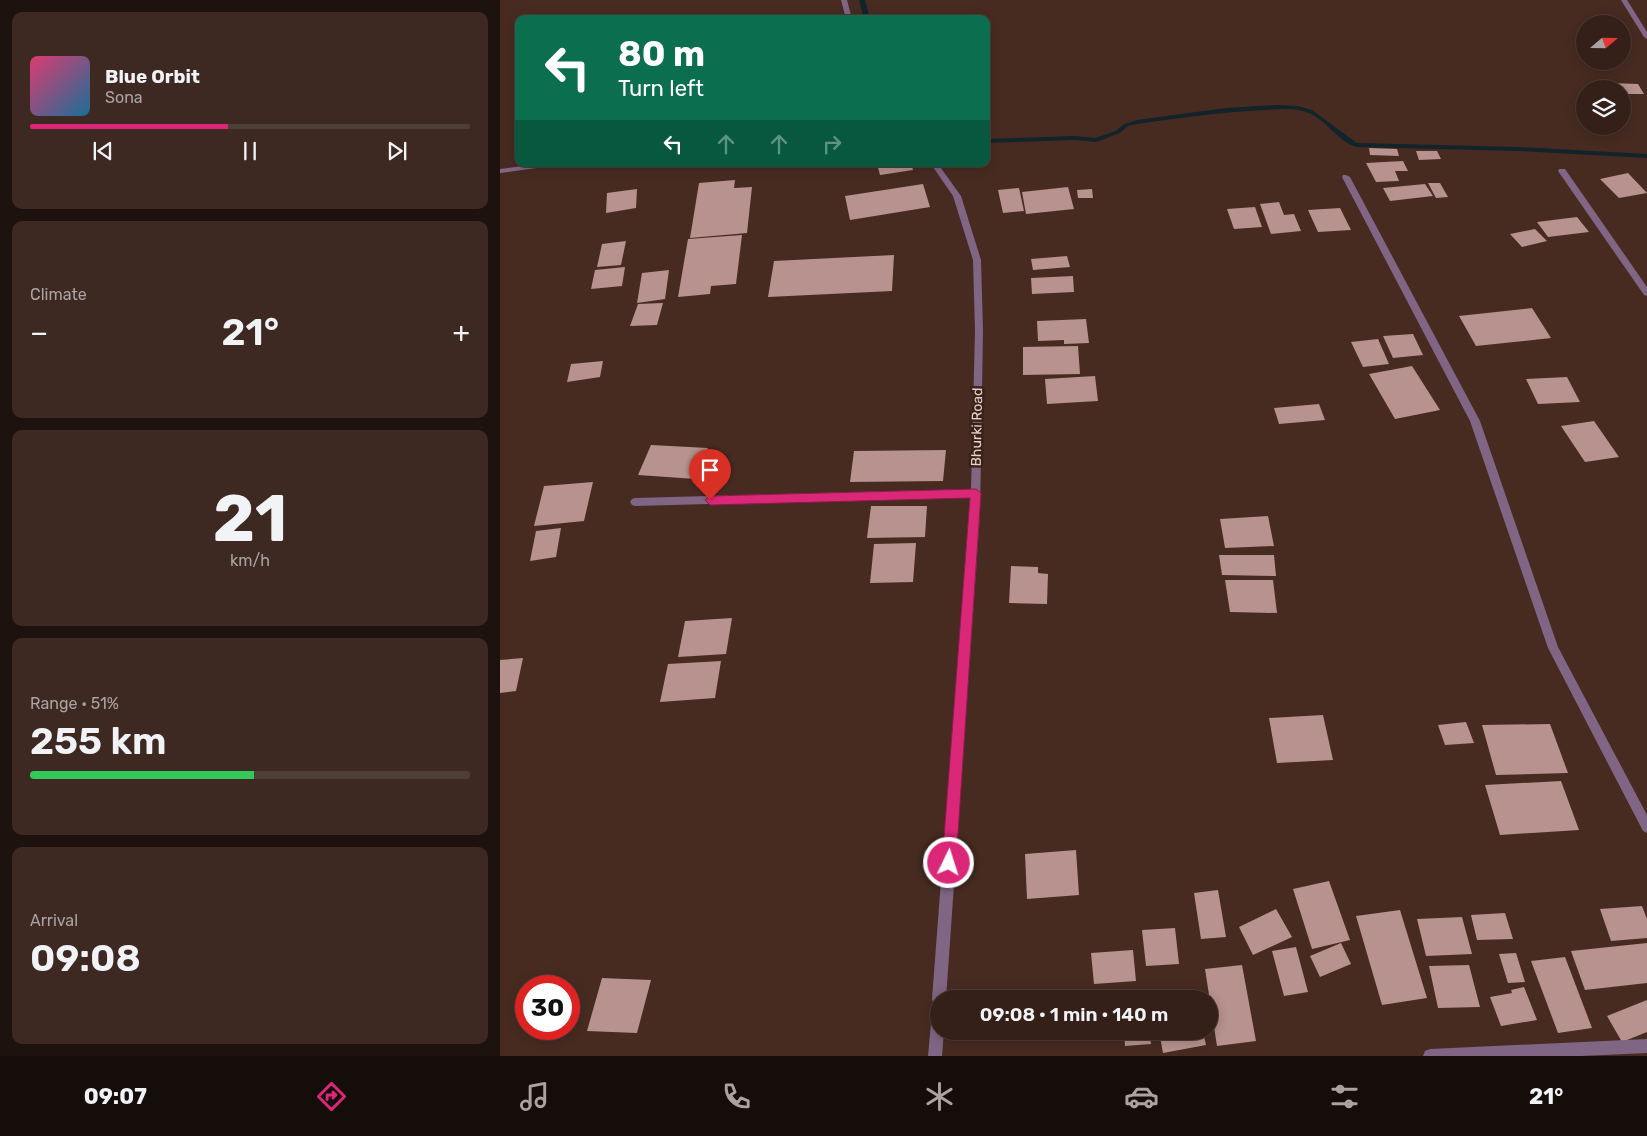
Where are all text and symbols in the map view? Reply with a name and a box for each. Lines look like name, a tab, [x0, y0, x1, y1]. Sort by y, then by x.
north arrow	[1576, 15, 1631, 70]
map controls	[1576, 15, 1631, 135]
text: 80 m	[618, 33, 705, 75]
icon: left	[535, 35, 600, 100]
text: Blue Orbit	[105, 65, 200, 88]
text: Turn left	[618, 75, 704, 102]
button: layers	[1576, 80, 1631, 135]
text: Sona	[105, 88, 143, 107]
icon: left	[659, 130, 687, 158]
icon: ahead	[712, 130, 740, 158]
icon: ahead	[765, 130, 793, 158]
icon: right	[818, 130, 846, 158]
icon: previous	[89, 137, 117, 165]
icon: pause	[236, 137, 264, 165]
icon: next	[383, 137, 411, 165]
text: Climate	[30, 285, 87, 304]
text: 21°	[222, 309, 279, 355]
text: −	[30, 316, 48, 349]
text: +	[453, 316, 470, 349]
street label: Bhurki Road	[968, 387, 986, 467]
pin	[689, 449, 731, 500]
icon: arrive	[696, 456, 724, 484]
text: 21	[213, 480, 287, 557]
text: km/h	[230, 551, 270, 570]
text: Range · 51%	[30, 694, 119, 713]
text: 255 km	[30, 718, 167, 764]
position arrow	[922, 836, 974, 888]
text: Arrival	[30, 911, 78, 930]
text: 09:08	[30, 935, 141, 981]
speed limit sign: 30	[515, 975, 580, 1040]
text: 09:08 · 1 min · 140 m	[980, 1003, 1168, 1026]
icon: directions	[314, 1079, 349, 1114]
icon: music	[517, 1079, 552, 1114]
icon: phone	[719, 1079, 754, 1114]
icon: climate	[922, 1079, 957, 1114]
icon: car	[1124, 1079, 1159, 1114]
icon: filters	[1327, 1079, 1362, 1114]
text: 09:07	[84, 1083, 147, 1110]
text: 21°	[1529, 1083, 1563, 1110]

